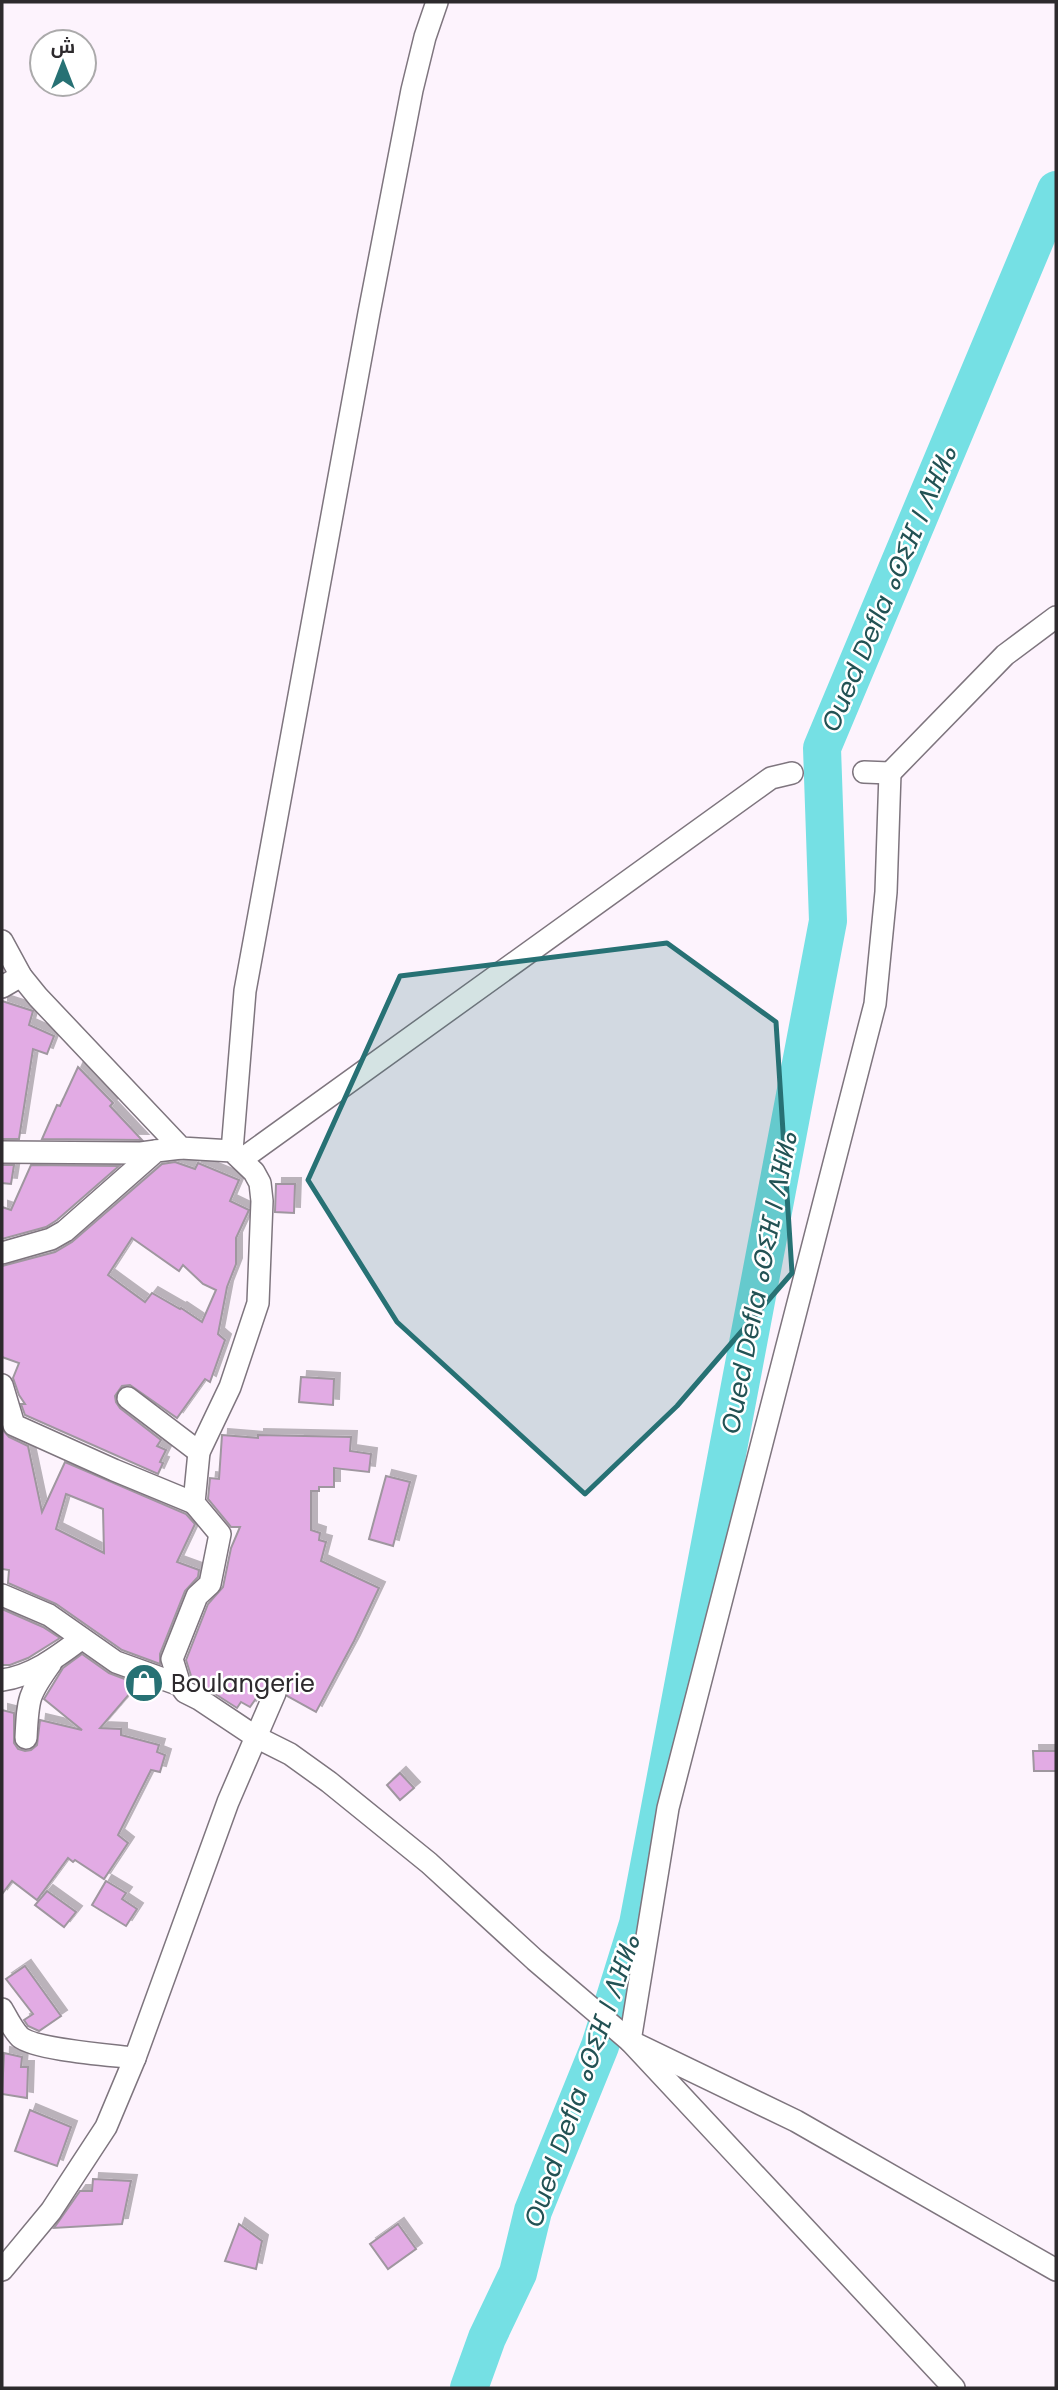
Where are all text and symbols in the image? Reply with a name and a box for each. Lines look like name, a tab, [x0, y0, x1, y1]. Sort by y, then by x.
north arrow	[28, 28, 98, 98]
text: ش	[51, 33, 75, 60]
water label: Oued Defla ⴰⵙⵉⴼ ⵏ ⴷⴼⵍⴰ	[812, 439, 966, 737]
water label: Oued Defla ⴰⵙⵉⴼ ⵏ ⴷⴼⵍⴰ	[712, 1128, 806, 1437]
shop icon: Boulangerie	[123, 1662, 165, 1704]
place label: Boulangerie	[171, 1667, 315, 1700]
water label: Oued Defla ⴰⵙⵉⴼ ⵏ ⴷⴼⵍⴰ	[515, 1929, 649, 2232]

